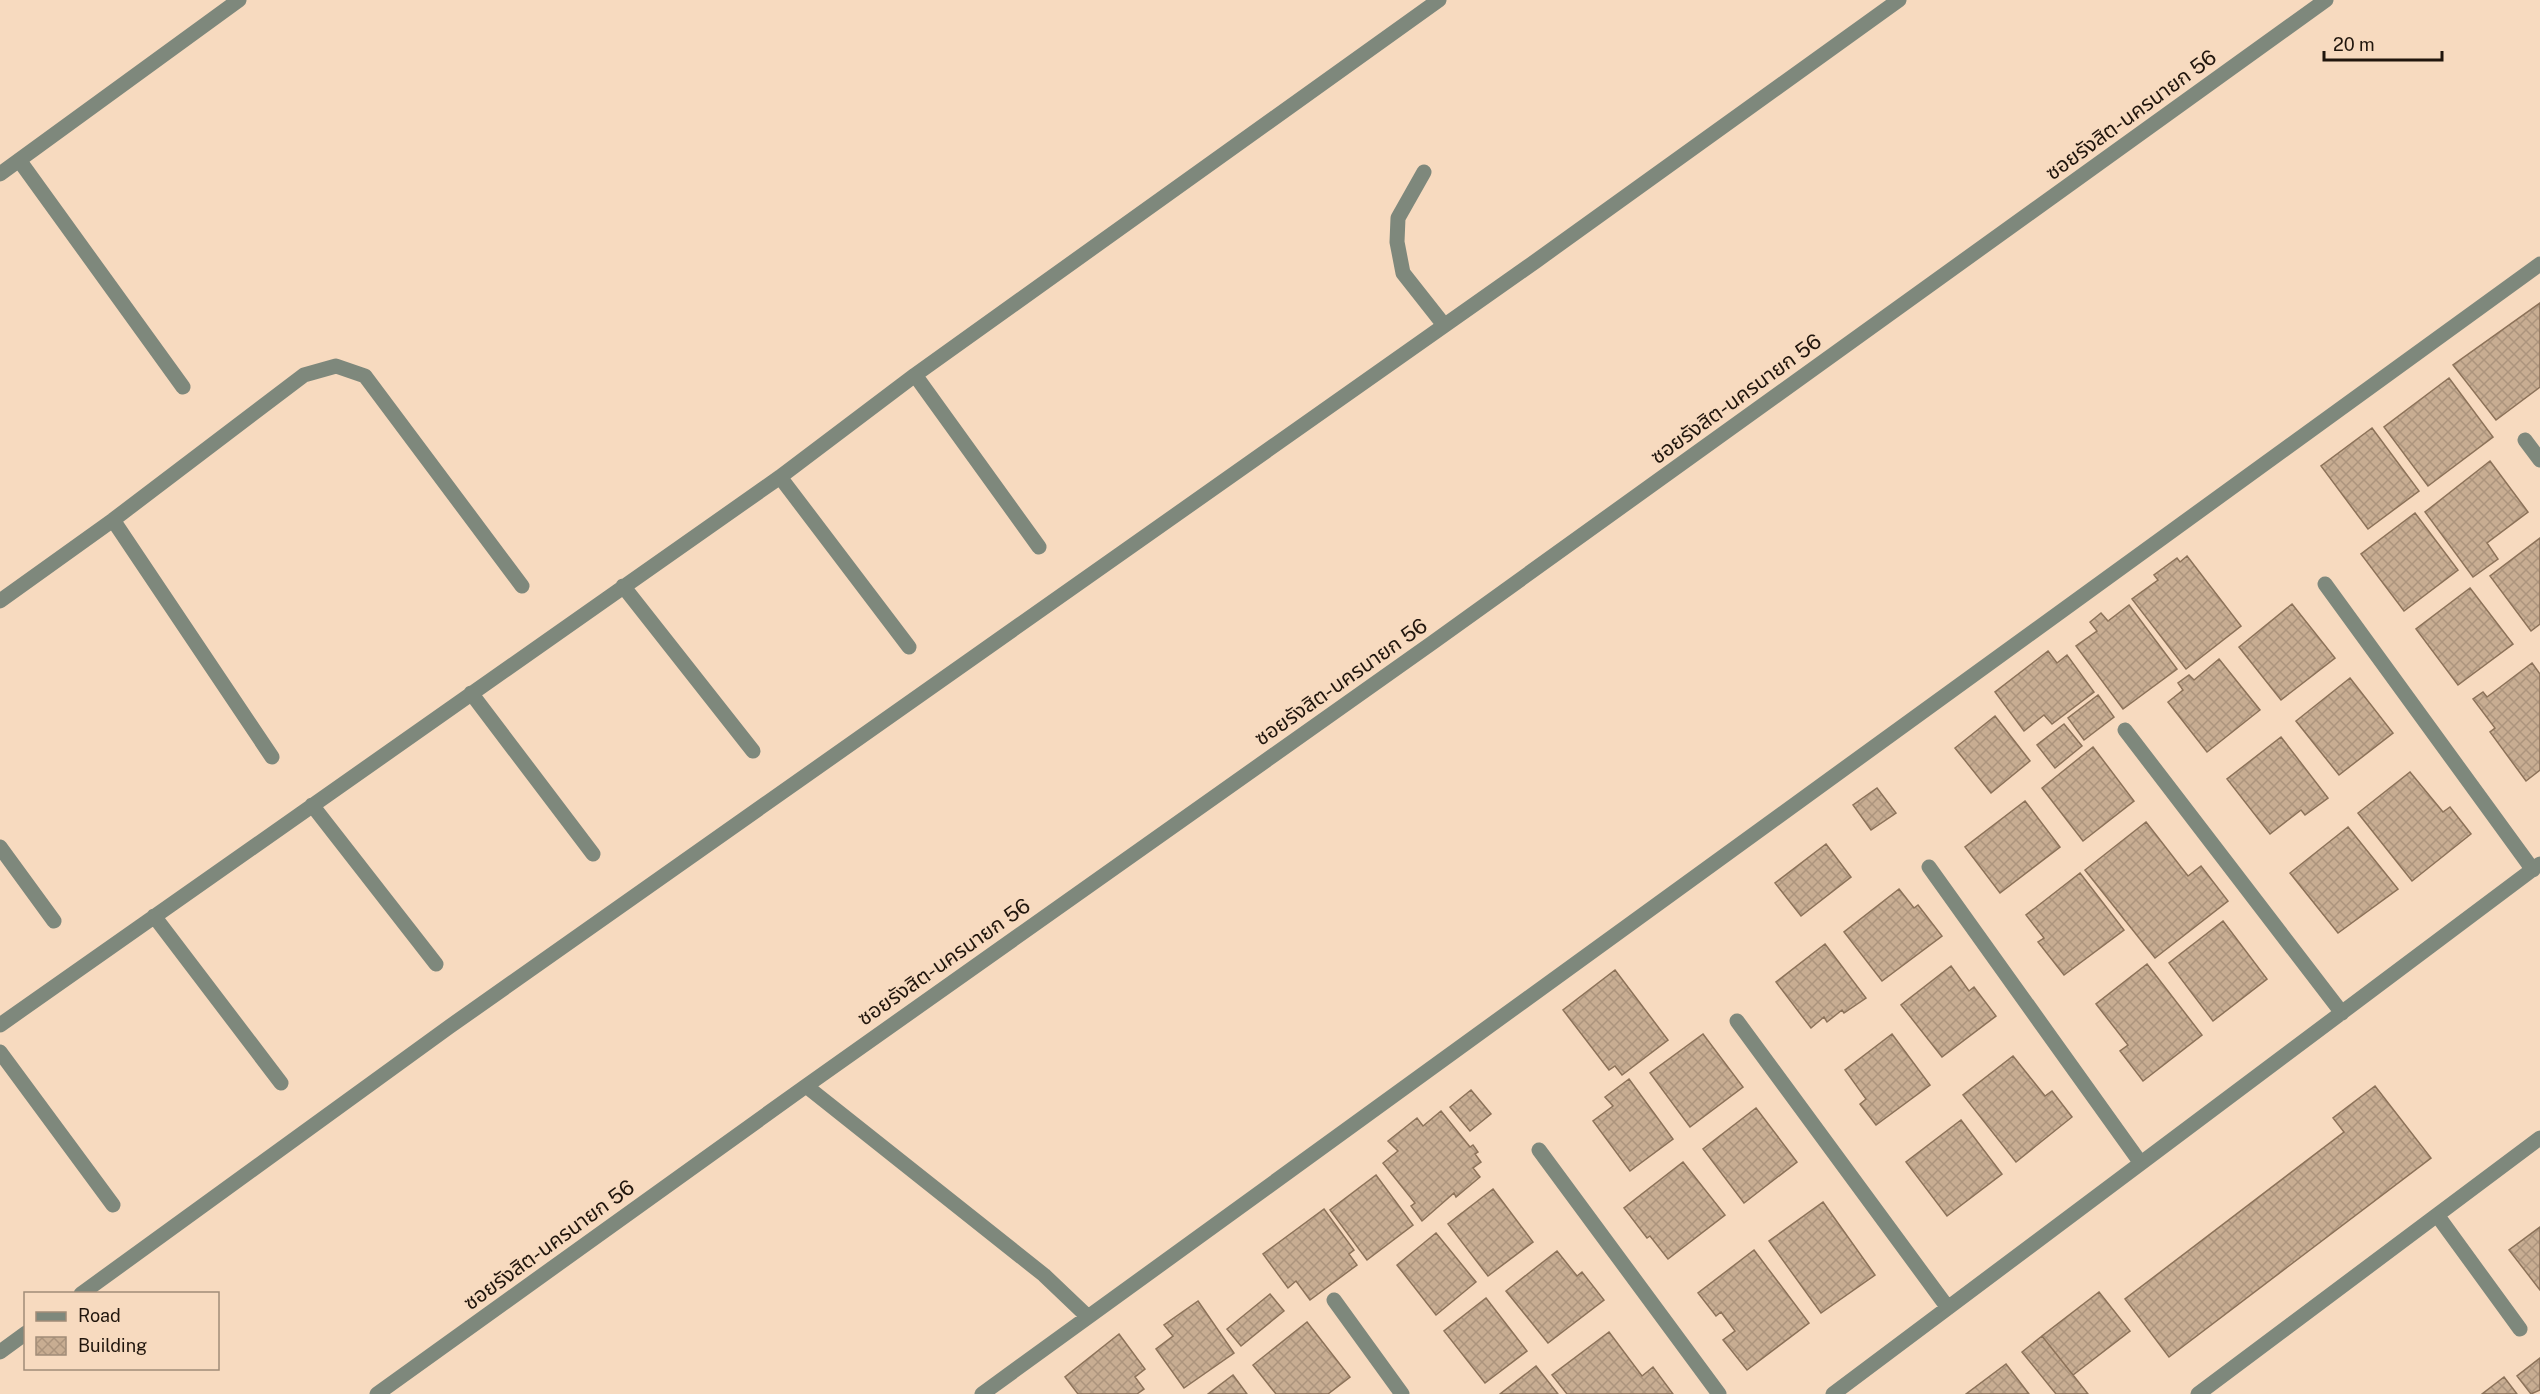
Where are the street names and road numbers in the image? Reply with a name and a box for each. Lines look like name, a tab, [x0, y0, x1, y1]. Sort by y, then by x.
street label: ซอยรังสิต-นครนายก 56	[2040, 44, 2221, 185]
street label: ซอยรังสิต-นครนายก 56	[1645, 328, 1826, 469]
street label: ซอยรังสิต-นครนายก 56	[1250, 613, 1432, 751]
street label: ซอยรังสิต-นครนายก 56	[853, 893, 1035, 1031]
street label: ซอยรังสิต-นครนายก 56	[458, 1174, 639, 1315]

